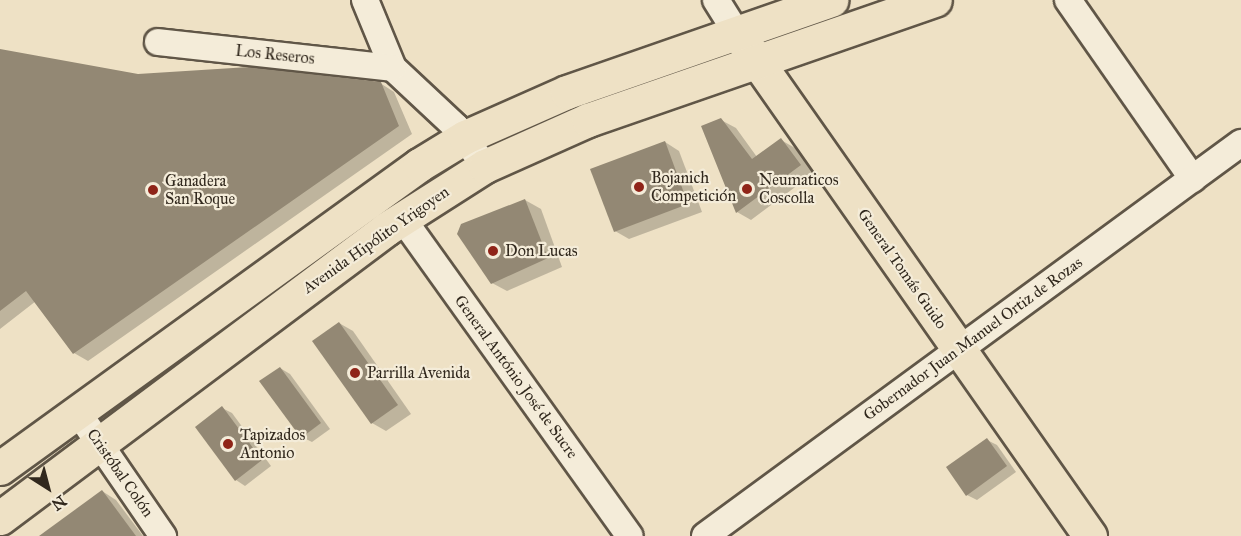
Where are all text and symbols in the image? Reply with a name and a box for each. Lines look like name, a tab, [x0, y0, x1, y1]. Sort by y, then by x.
street label: Los Reseros	[234, 41, 316, 69]
place label: Bojanich Competición	[651, 168, 736, 206]
place label: Neumaticos Coscolla	[759, 170, 838, 208]
place label: Ganadera San Roque	[165, 171, 235, 209]
marker: Bojanich Competición	[632, 180, 646, 194]
street label: Avenida Hipólito Yrigoyen	[299, 182, 453, 298]
marker: Neumaticos Coscolla	[740, 182, 754, 196]
marker: Ganadera San Roque	[146, 183, 160, 197]
street label: General Tomás Guido	[853, 205, 951, 333]
place label: Don Lucas	[505, 241, 578, 261]
marker: Don Lucas	[486, 244, 500, 258]
street label: Gobernador Juan Manuel Ortiz de Rozas	[860, 253, 1086, 425]
street label: General António José de Sucre	[450, 291, 582, 463]
place label: Parrilla Avenida	[367, 363, 470, 383]
marker: Parrilla Avenida	[348, 366, 362, 380]
street label: Cristóbal Colón	[82, 425, 158, 521]
place label: Tapizados Antonio	[240, 425, 305, 463]
marker: Tapizados Antonio	[221, 437, 235, 451]
north arrow	[18, 458, 78, 518]
text: N	[48, 491, 70, 515]

